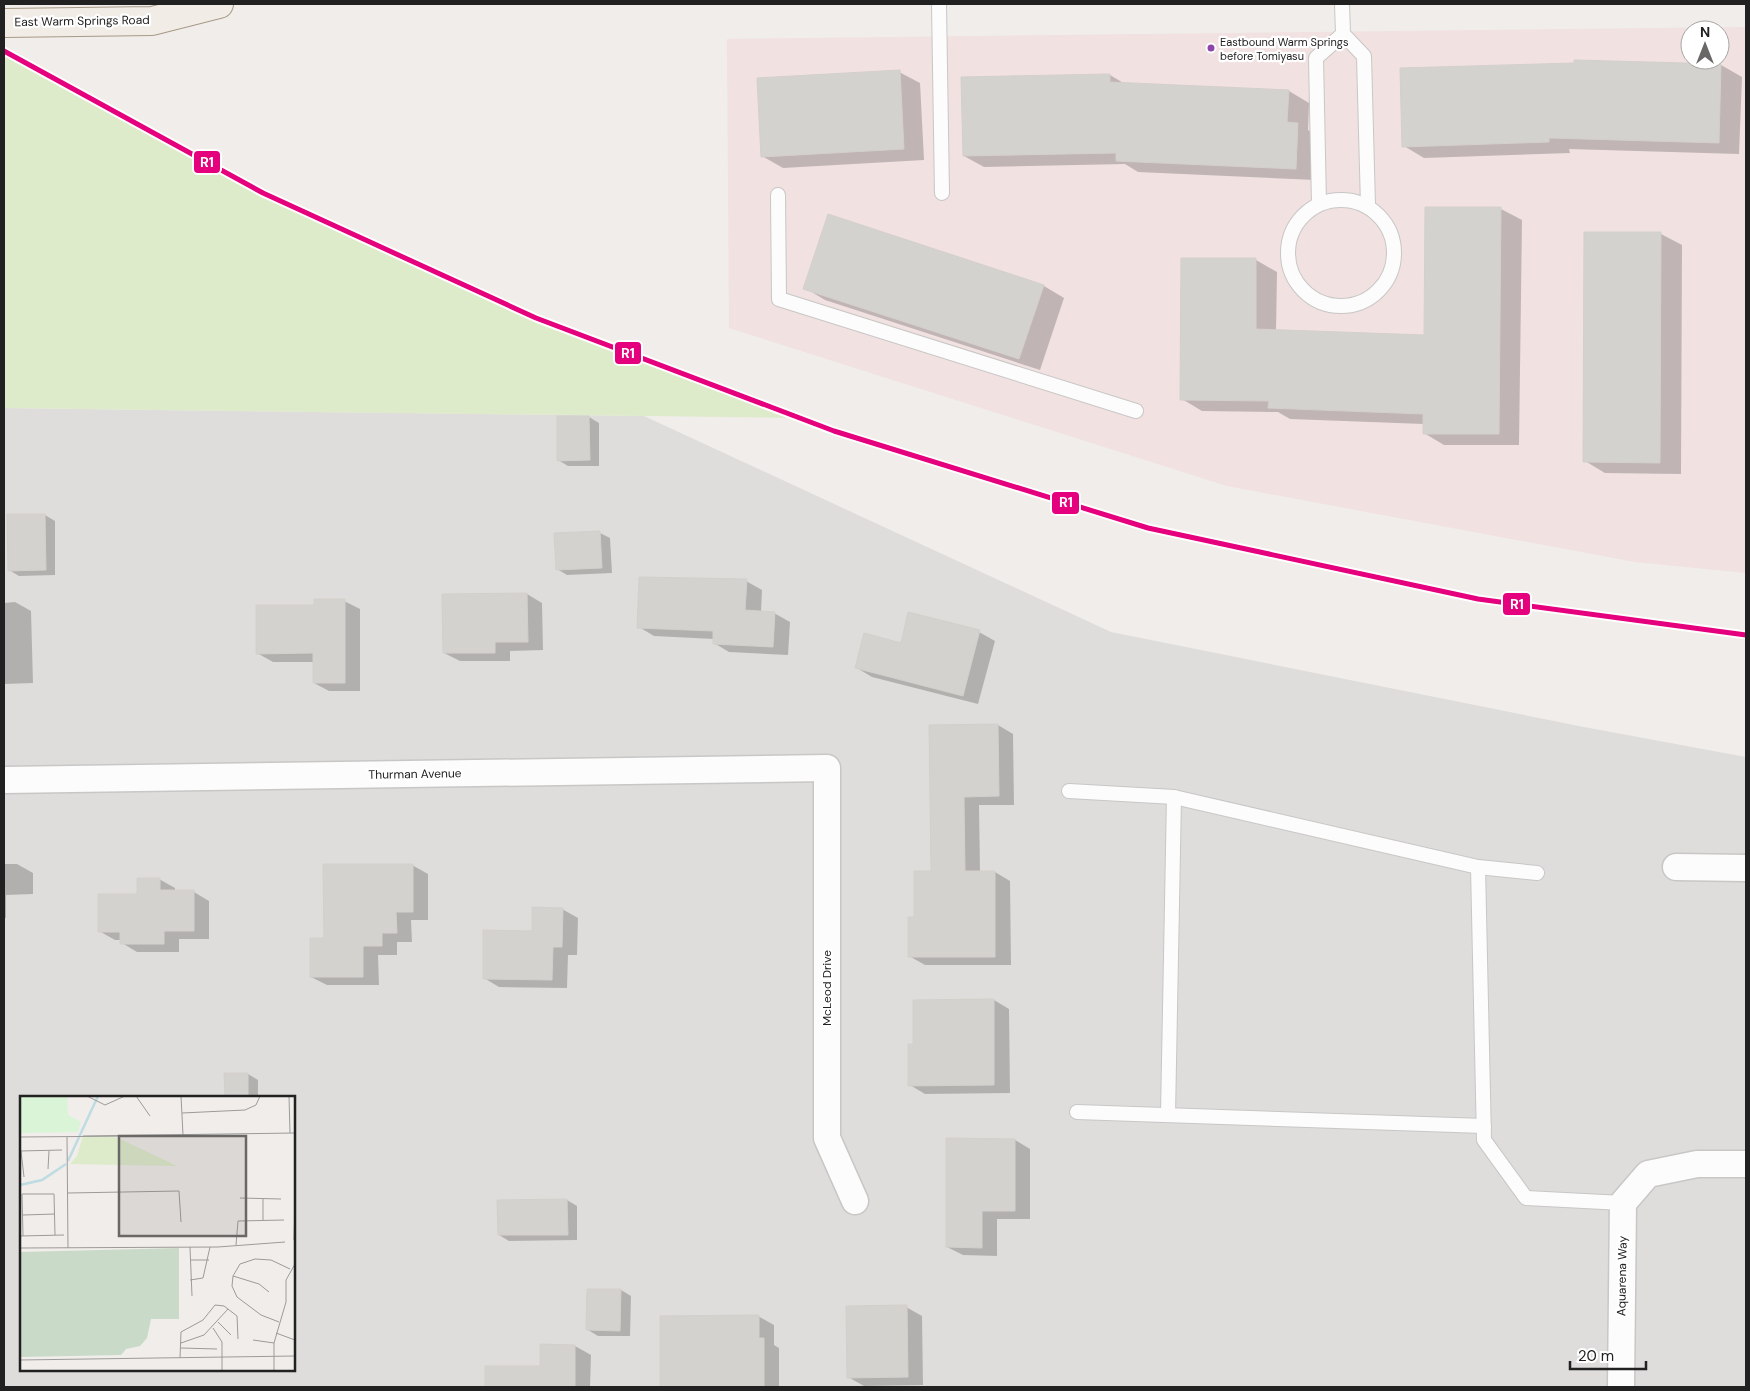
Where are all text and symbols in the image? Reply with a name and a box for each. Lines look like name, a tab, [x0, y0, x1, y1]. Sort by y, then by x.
street label: East Warm Springs Road	[14, 12, 150, 30]
north arrow	[1680, 20, 1730, 70]
text: N	[1700, 23, 1710, 41]
place label: Eastbound Warm Springs before Tomiyasu	[1220, 35, 1348, 63]
marker: Eastbound Warm Springs before Tomiyasu	[1206, 43, 1216, 53]
line badge: R1	[193, 150, 221, 174]
text: R1	[200, 153, 214, 171]
line badge: R1	[614, 341, 642, 365]
text: R1	[621, 344, 635, 362]
line badge: R1	[1051, 491, 1080, 515]
text: R1	[1059, 493, 1073, 511]
line badge: R1	[1502, 592, 1531, 616]
text: R1	[1510, 595, 1524, 613]
street label: Thurman Avenue	[368, 765, 462, 783]
street label: McLeod Drive	[819, 950, 835, 1026]
inset map	[20, 1096, 295, 1371]
street label: Aquarena Way	[1613, 1235, 1631, 1316]
scale bar	[1570, 1338, 1646, 1370]
text: 20 m	[1578, 1346, 1614, 1366]

